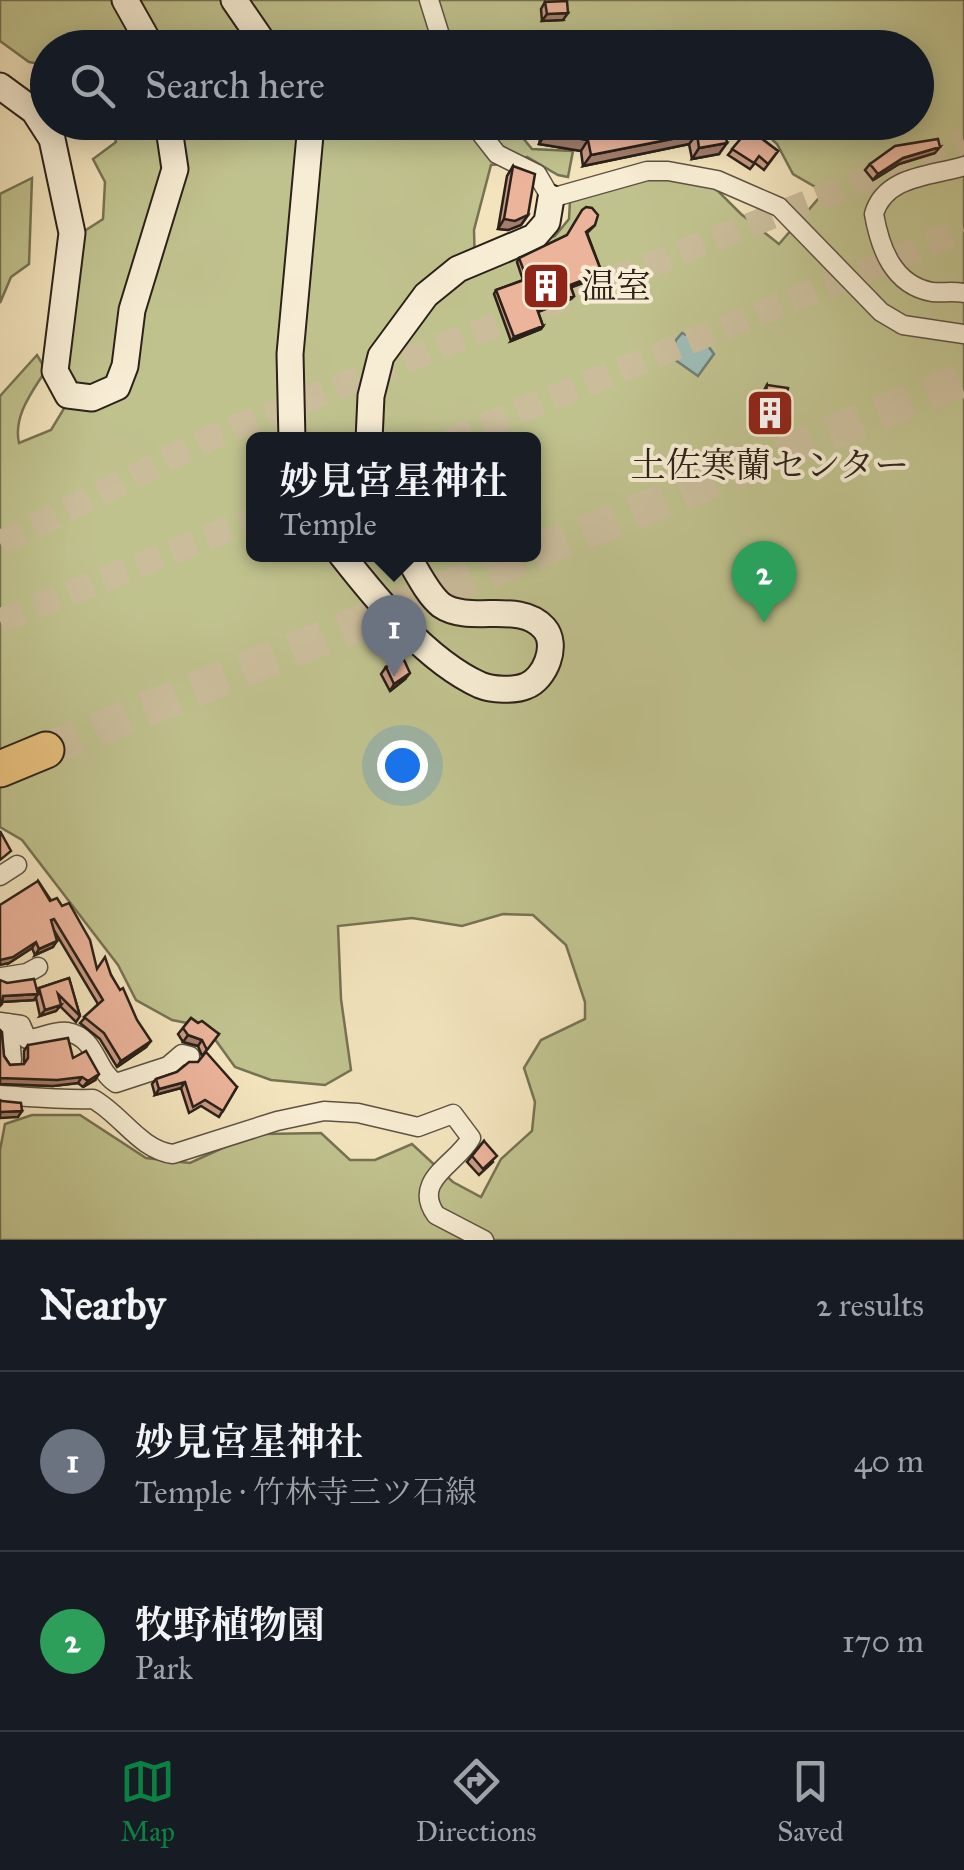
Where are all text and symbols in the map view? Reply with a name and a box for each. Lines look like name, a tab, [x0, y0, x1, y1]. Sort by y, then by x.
search box	[30, 30, 934, 140]
icon: search	[65, 58, 120, 113]
text: Search here	[145, 62, 325, 108]
building icon: 温室	[520, 260, 572, 312]
place label: 温室	[581, 265, 651, 308]
building icon: 土佐寒蘭センター	[744, 387, 796, 439]
popup	[246, 432, 541, 562]
place label: 土佐寒蘭センター	[631, 444, 909, 487]
text: 妙見宮星神社	[279, 458, 508, 504]
text: Temple	[279, 505, 377, 544]
pin: 2	[732, 540, 796, 623]
pin: 1	[362, 594, 426, 677]
your location	[377, 740, 428, 791]
text: Nearby	[40, 1279, 165, 1331]
text: 2 results	[816, 1286, 924, 1325]
text: 妙見宮星神社	[135, 1419, 363, 1465]
text: 1	[66, 1442, 79, 1481]
text: 40 m	[854, 1442, 924, 1481]
text: Temple · 竹林寺三ツ石線	[135, 1473, 477, 1512]
text: 牧野植物園	[135, 1602, 325, 1648]
text: 2	[65, 1622, 80, 1661]
text: 170 m	[842, 1622, 924, 1661]
text: Park	[135, 1649, 193, 1688]
tab: Map	[120, 1754, 175, 1849]
tab: Directions	[416, 1754, 537, 1849]
tab: Saved	[777, 1754, 844, 1849]

